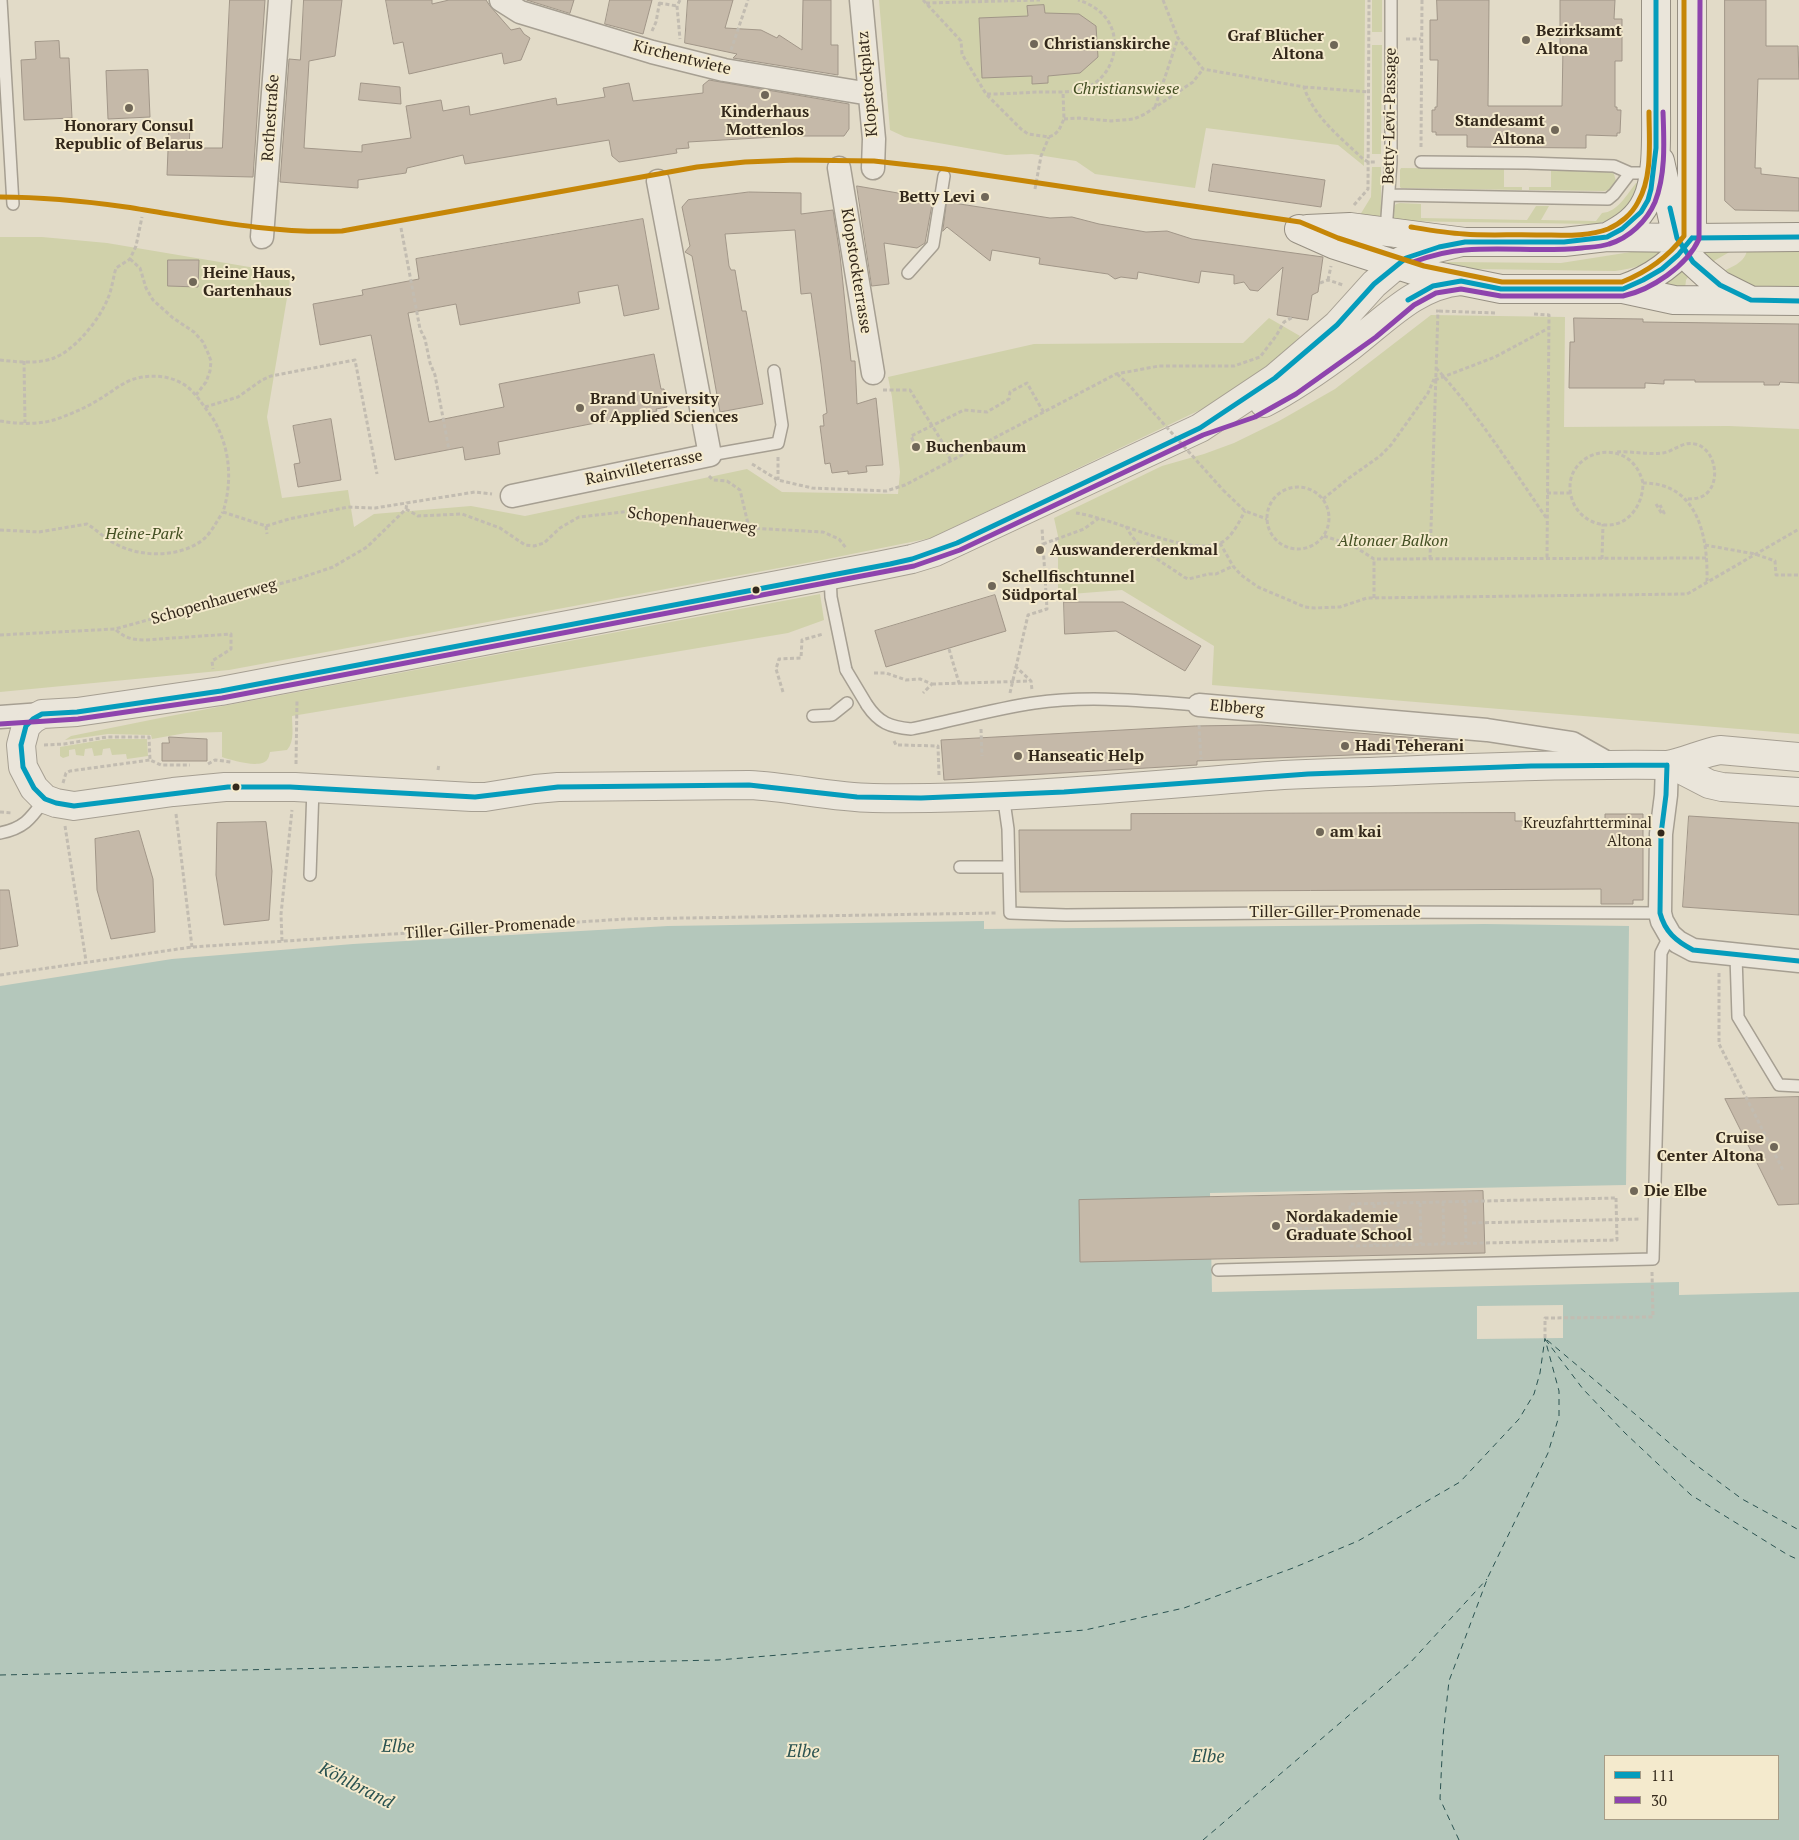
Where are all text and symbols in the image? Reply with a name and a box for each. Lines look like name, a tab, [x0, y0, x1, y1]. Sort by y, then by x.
place label: Bezirksamt Altona	[1536, 21, 1622, 59]
place label: Graf Blücher Altona	[1227, 26, 1324, 64]
street label: Klopstockplatz	[854, 30, 882, 138]
place label: Christianskirche	[1044, 34, 1170, 54]
marker: Bezirksamt Altona	[1520, 34, 1532, 46]
street label: Kirchentwiete	[631, 37, 733, 79]
marker: Christianskirche	[1028, 38, 1040, 50]
marker: Graf Blücher Altona	[1328, 39, 1340, 51]
street label: Betty-Levi-Passage	[1379, 48, 1401, 184]
street label: Rothestraße	[258, 74, 284, 162]
park label: Christianswiese	[1073, 79, 1179, 99]
marker: Kinderhaus Mottenlos	[759, 89, 771, 101]
marker: Honorary Consul Republic of Belarus	[123, 102, 135, 114]
place label: Kinderhaus Mottenlos	[721, 102, 809, 140]
place label: Standesamt Altona	[1455, 111, 1545, 149]
place label: Honorary Consul Republic of Belarus	[55, 116, 203, 154]
marker: Standesamt Altona	[1549, 124, 1561, 136]
place label: Betty Levi	[899, 187, 975, 207]
marker: Betty Levi	[979, 191, 991, 203]
street label: Klopstockterrasse	[837, 207, 875, 335]
place label: Heine Haus, Gartenhaus	[203, 263, 296, 301]
marker: Heine Haus, Gartenhaus	[187, 276, 199, 288]
place label: Brand University of Applied Sciences	[590, 389, 738, 427]
marker: Brand University of Applied Sciences	[574, 402, 586, 414]
place label: Buchenbaum	[926, 437, 1026, 457]
marker: Buchenbaum	[910, 441, 922, 453]
street label: Rainvilleterrasse	[584, 446, 704, 490]
street label: Schopenhauerweg	[626, 504, 758, 538]
park label: Heine-Park	[105, 524, 183, 544]
park label: Altonaer Balkon	[1338, 531, 1448, 551]
place label: Auswandererdenkmal	[1050, 540, 1218, 560]
marker: Auswandererdenkmal	[1034, 544, 1046, 556]
place label: Schellfischtunnel Südportal	[1002, 567, 1135, 605]
street label: Schopenhauerweg	[149, 575, 279, 629]
marker: Schellfischtunnel Südportal	[986, 580, 998, 592]
unlabelled marker	[751, 585, 761, 595]
street label: Elbberg	[1209, 696, 1265, 720]
place label: Hadi Teherani	[1355, 736, 1464, 756]
marker: Hadi Teherani	[1339, 740, 1351, 752]
place label: Hanseatic Help	[1028, 746, 1144, 766]
marker: Hanseatic Help	[1012, 750, 1024, 762]
unlabelled marker	[231, 782, 241, 792]
place label: Kreuzfahrtterminal Altona	[1523, 815, 1652, 850]
place label: am kai	[1330, 822, 1382, 842]
marker: am kai	[1314, 826, 1326, 838]
marker: Kreuzfahrtterminal Altona	[1656, 828, 1666, 838]
street label: Tiller-Giller-Promenade	[1249, 902, 1421, 922]
street label: Tiller-Giller-Promenade	[404, 912, 576, 944]
place label: Cruise Center Altona	[1657, 1128, 1764, 1166]
marker: Cruise Center Altona	[1768, 1141, 1780, 1153]
place label: Die Elbe	[1644, 1181, 1707, 1201]
marker: Die Elbe	[1628, 1185, 1640, 1197]
place label: Nordakademie Graduate School	[1286, 1207, 1412, 1245]
marker: Nordakademie Graduate School	[1270, 1220, 1282, 1232]
water label: Elbe	[381, 1736, 415, 1758]
water label: Elbe	[786, 1741, 820, 1763]
water label: Elbe	[1191, 1746, 1225, 1768]
legend	[1604, 1755, 1779, 1820]
water label: Köhlbrand	[315, 1758, 397, 1814]
text: 111	[1651, 1765, 1675, 1785]
text: 30	[1651, 1790, 1667, 1810]

